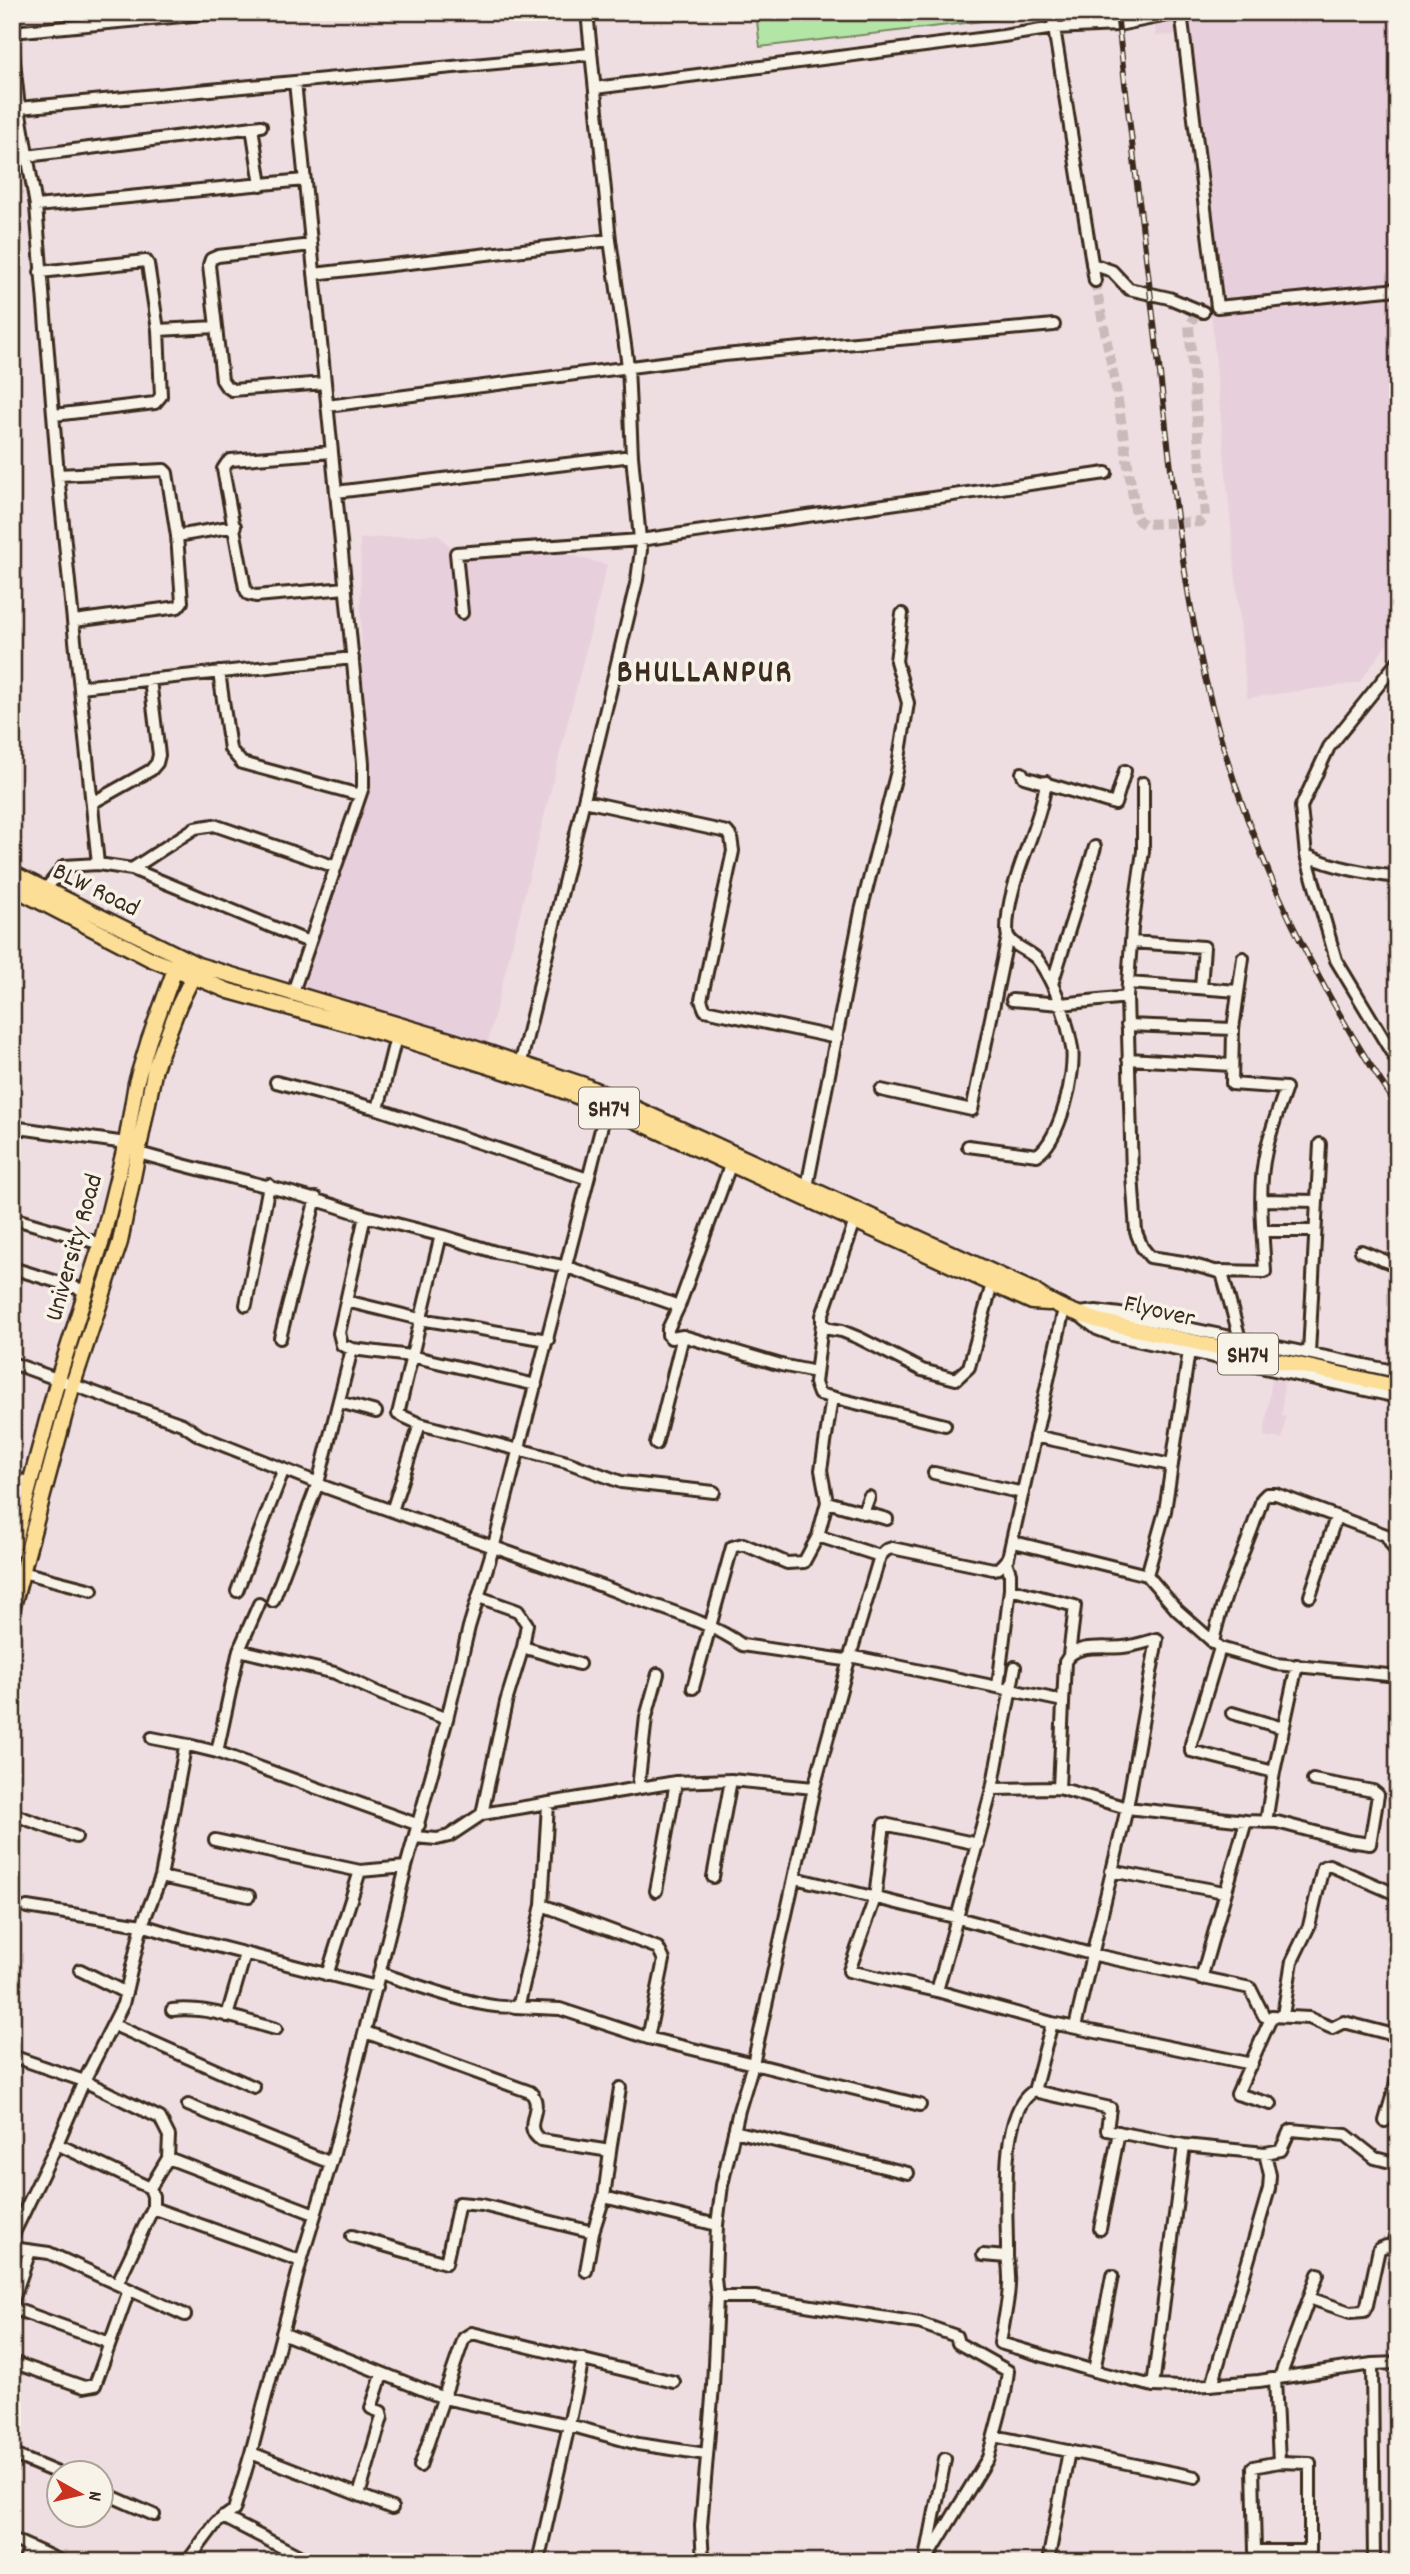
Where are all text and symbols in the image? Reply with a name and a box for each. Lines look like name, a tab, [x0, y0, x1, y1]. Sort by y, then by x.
district label: BHULLANPUR	[617, 651, 793, 698]
street label: BLW Road	[46, 854, 145, 928]
road number: SH74	[579, 1088, 639, 1128]
street label: University Road	[37, 1170, 114, 1326]
street label: Flyover	[1120, 1286, 1199, 1339]
road number: SH74	[1218, 1334, 1278, 1374]
north arrow	[46, 2458, 116, 2528]
text: N	[79, 2489, 107, 2502]

